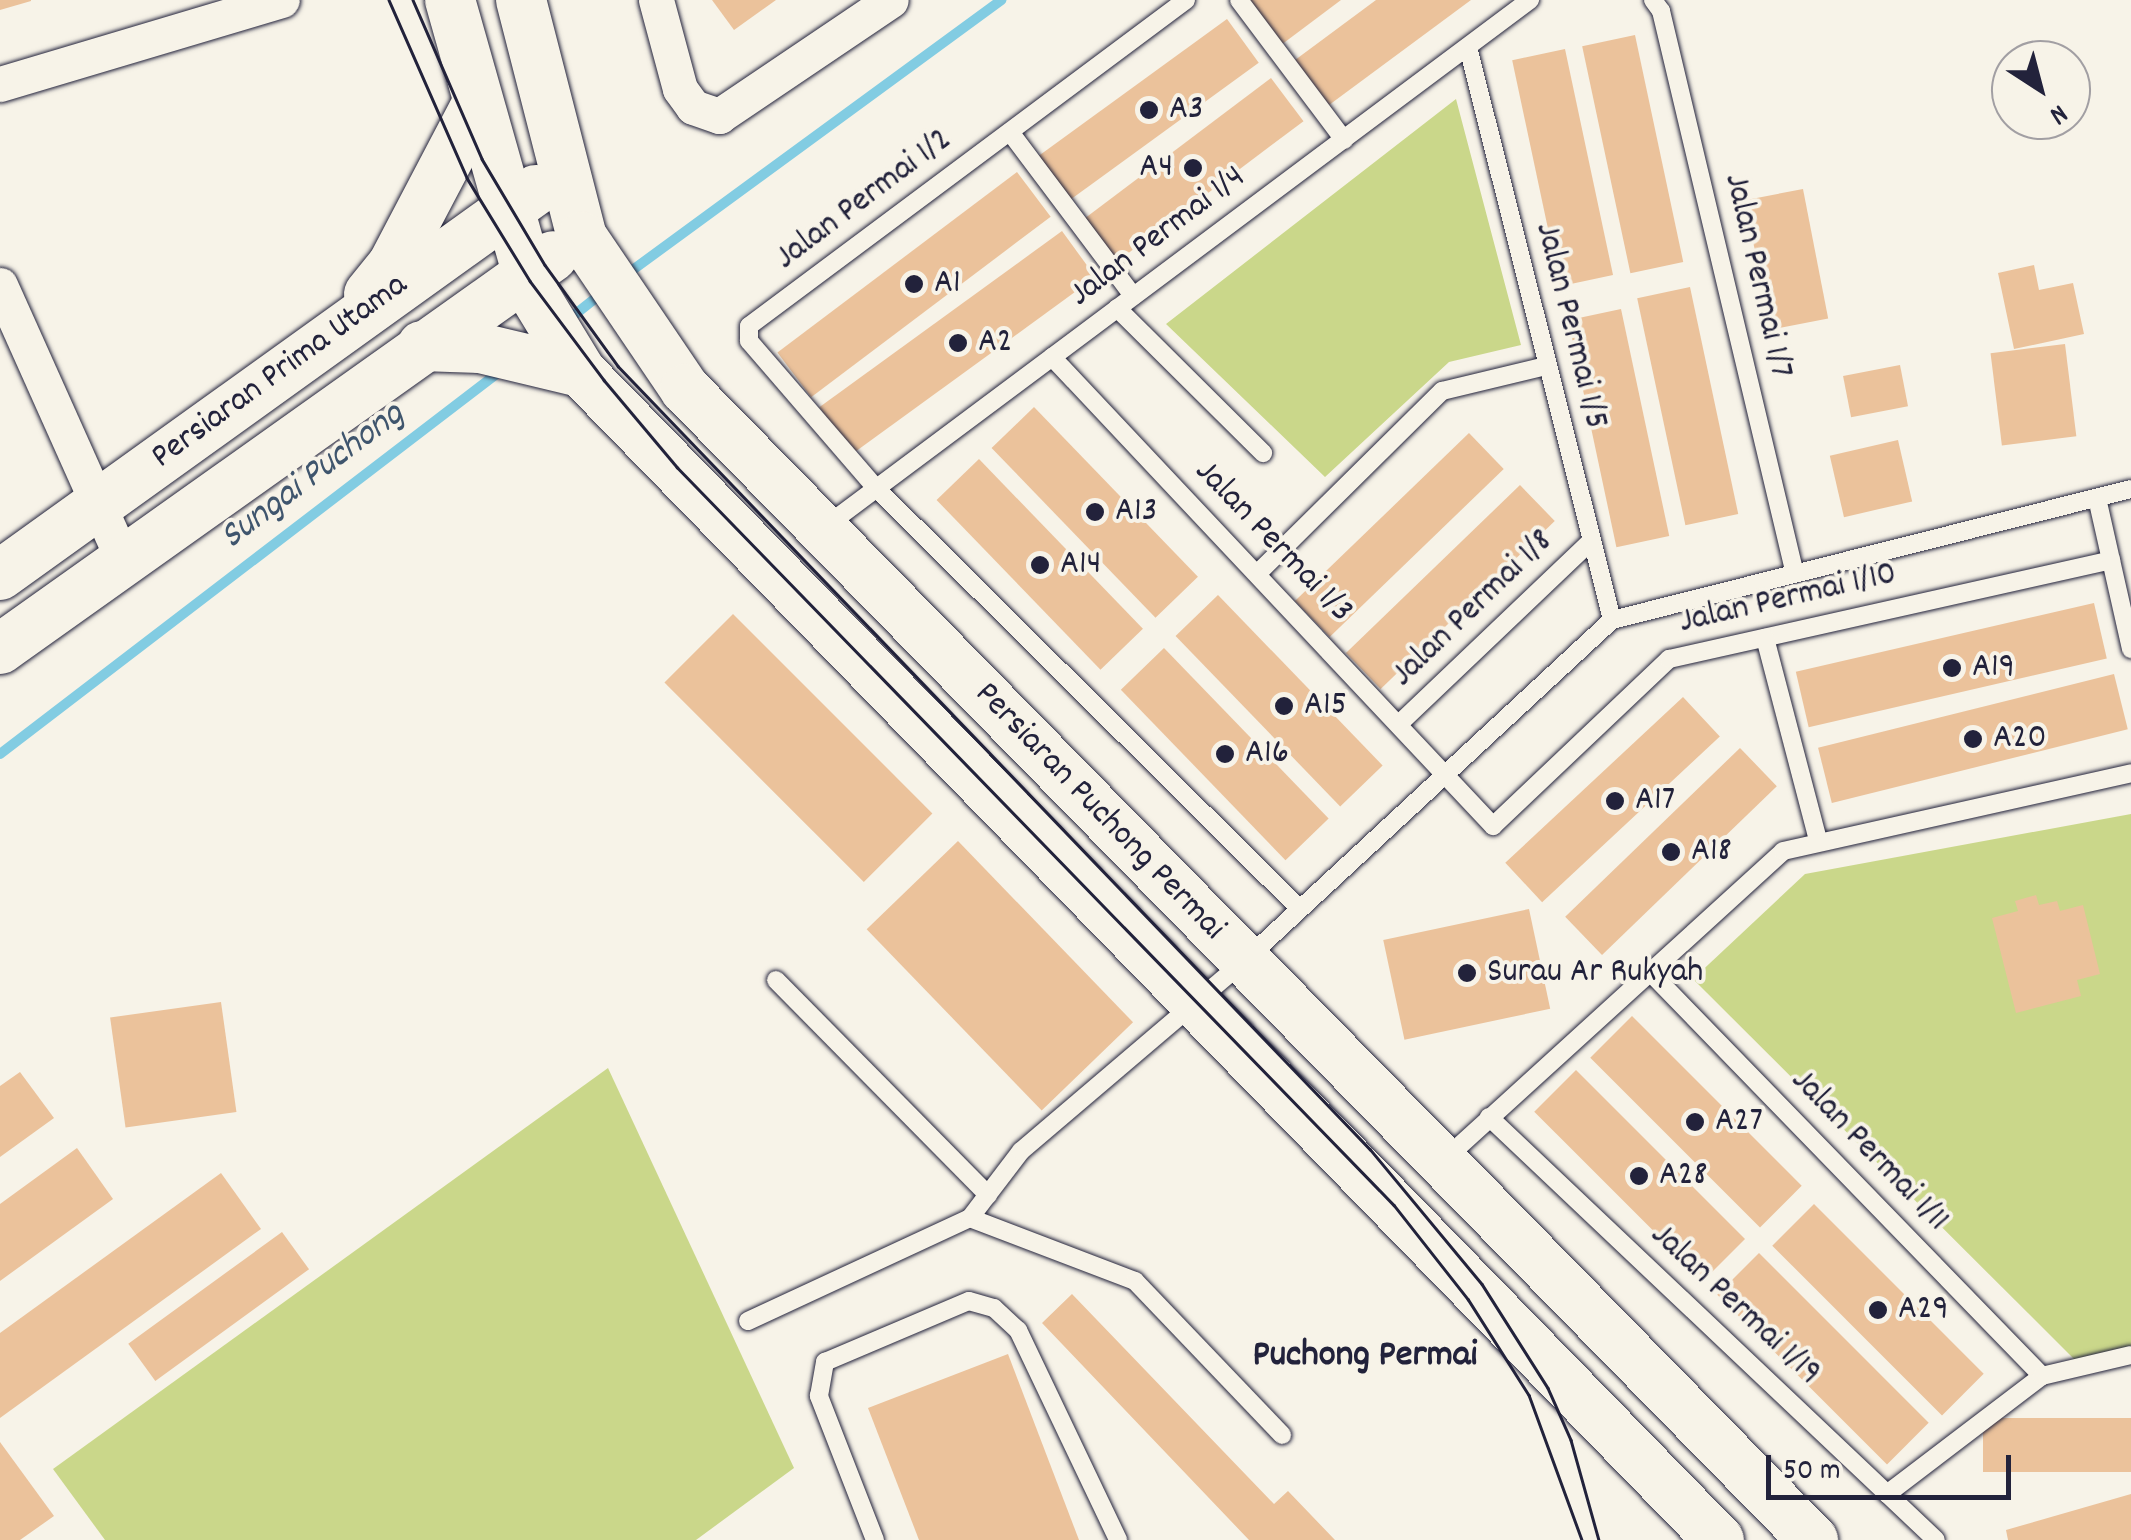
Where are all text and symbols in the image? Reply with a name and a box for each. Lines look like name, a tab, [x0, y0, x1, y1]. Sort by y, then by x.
north arrow	[1991, 40, 2091, 140]
place label: A3	[1169, 89, 1204, 131]
text: N	[2040, 92, 2075, 133]
marker: A3	[1138, 99, 1160, 121]
street label: Jalan Permai 1/2	[767, 120, 961, 280]
place label: A4	[1139, 147, 1173, 189]
street label: Jalan Permai 1/4	[1062, 157, 1254, 317]
marker: A4	[1182, 157, 1204, 179]
street label: Jalan Permai 1/7	[1713, 170, 1801, 382]
street label: Jalan Permai 1/5	[1524, 219, 1616, 433]
place label: A1	[934, 263, 961, 305]
street label: Persiaran Prima Utama	[144, 265, 416, 479]
marker: A1	[903, 273, 925, 295]
place label: A2	[978, 322, 1012, 364]
marker: A2	[947, 332, 969, 354]
water label: Sungai Puchong	[212, 393, 414, 561]
street label: Jalan Permai 1/3	[1185, 452, 1361, 632]
place label: A13	[1115, 491, 1157, 533]
marker: A13	[1084, 501, 1106, 523]
street label: Jalan Permai 1/8	[1383, 521, 1563, 697]
place label: A14	[1060, 544, 1101, 586]
marker: A14	[1029, 554, 1051, 576]
street label: Jalan Permai 1/10	[1675, 554, 1901, 644]
place label: A19	[1972, 647, 2015, 689]
marker: A19	[1941, 657, 1963, 679]
street label: Persiaran Puchong Permai	[965, 674, 1233, 950]
place label: A15	[1304, 685, 1347, 727]
marker: A15	[1273, 695, 1295, 717]
place label: A20	[1993, 718, 2046, 760]
marker: A20	[1962, 728, 1984, 750]
place label: A16	[1245, 733, 1289, 775]
marker: A16	[1214, 743, 1236, 765]
place label: A17	[1635, 780, 1675, 822]
marker: A17	[1604, 790, 1626, 812]
place label: A18	[1691, 831, 1732, 873]
marker: A18	[1660, 841, 1682, 863]
place label: Surau Ar Rukyah	[1487, 952, 1703, 994]
marker: Surau Ar Rukyah	[1456, 962, 1478, 984]
street label: Jalan Permai 1/11	[1781, 1061, 1957, 1241]
place label: A27	[1715, 1101, 1763, 1143]
marker: A27	[1684, 1111, 1706, 1133]
place label: A28	[1659, 1155, 1707, 1197]
marker: A28	[1628, 1165, 1650, 1187]
street label: Jalan Permai 1/19	[1641, 1215, 1829, 1395]
place label: A29	[1898, 1289, 1948, 1331]
marker: A29	[1867, 1299, 1889, 1321]
district label: Puchong Permai	[1252, 1334, 1478, 1380]
scale bar	[1771, 1435, 2016, 1497]
text: 50 m	[1783, 1451, 1841, 1494]

